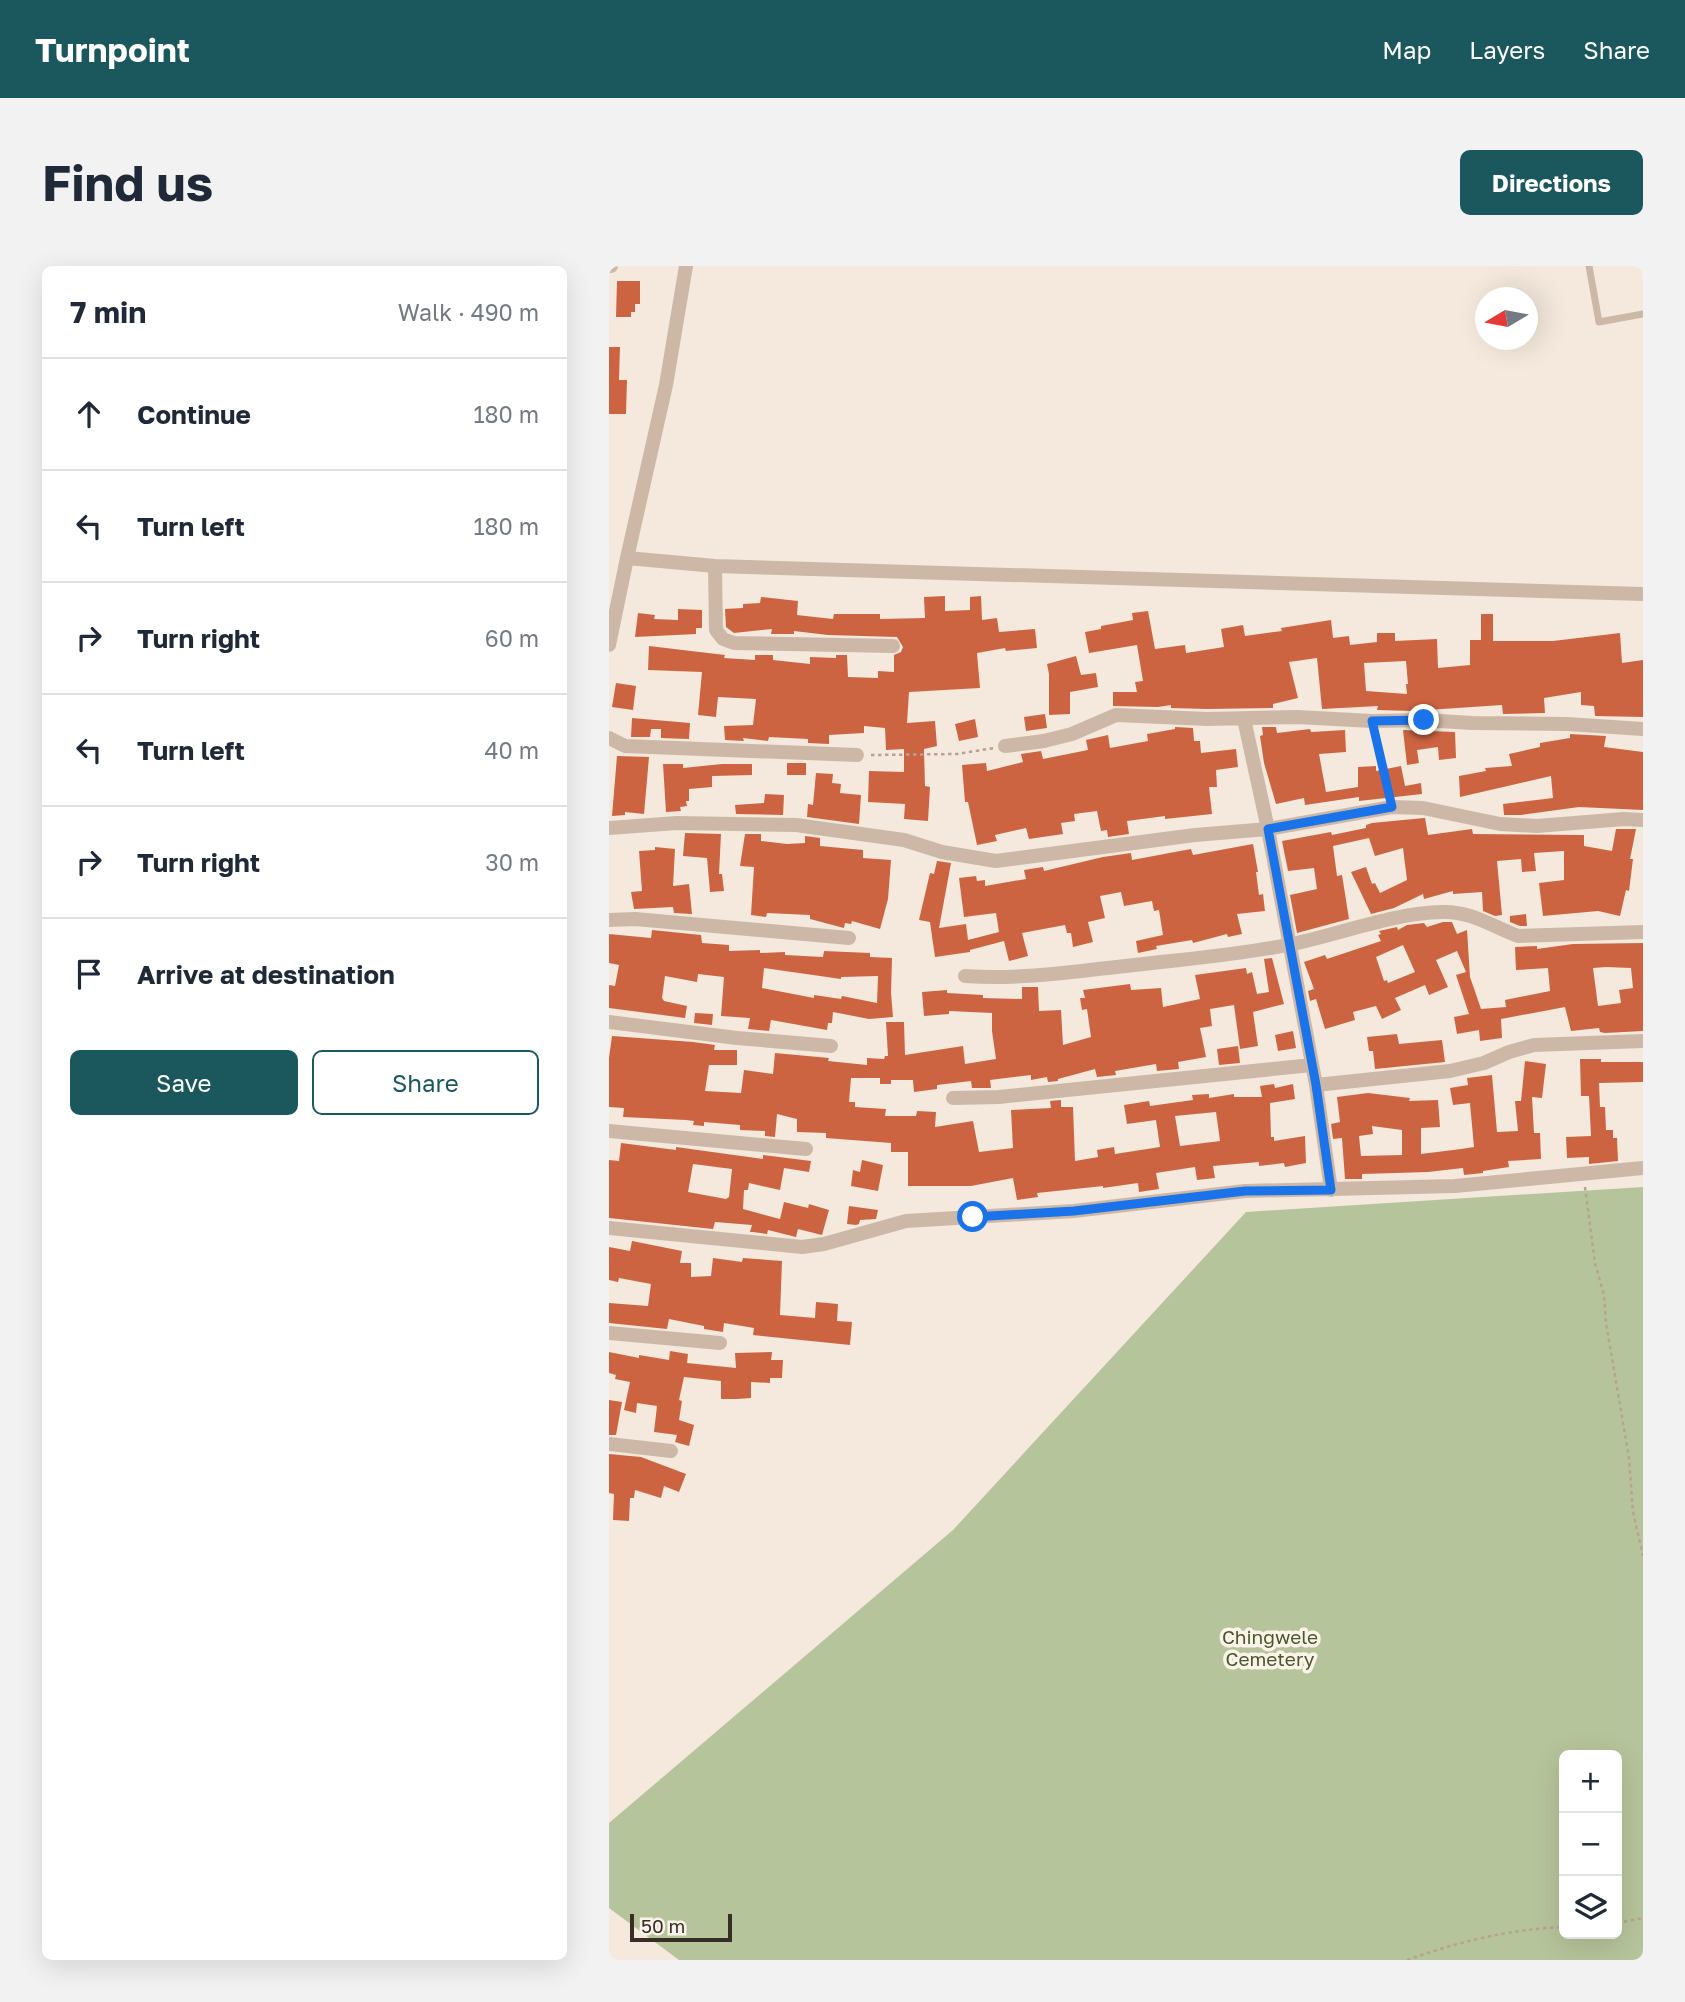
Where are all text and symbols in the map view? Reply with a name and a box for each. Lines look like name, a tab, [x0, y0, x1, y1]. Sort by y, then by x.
text: Turnpoint	[35, 30, 190, 69]
text: Map	[1382, 35, 1431, 64]
text: Layers	[1469, 35, 1545, 64]
text: Share	[1583, 35, 1650, 64]
button: Directions	[1460, 150, 1643, 215]
text: Find us	[42, 153, 213, 212]
north arrow	[1475, 287, 1538, 350]
text: 7 min	[70, 294, 146, 330]
text: Walk · 490 m	[398, 298, 539, 326]
icon: ahead	[70, 395, 108, 433]
text: Continue	[137, 399, 251, 430]
text: 180 m	[473, 400, 539, 428]
icon: left	[70, 507, 108, 545]
text: Turn left	[137, 511, 245, 542]
text: 180 m	[473, 512, 539, 540]
icon: right	[70, 619, 108, 657]
text: Turn right	[137, 623, 260, 654]
text: 60 m	[485, 624, 539, 652]
route end	[1408, 704, 1439, 735]
icon: left	[70, 731, 108, 769]
text: Turn left	[137, 735, 245, 766]
text: 40 m	[485, 736, 539, 764]
icon: right	[70, 843, 108, 881]
text: Turn right	[137, 847, 260, 878]
text: 30 m	[485, 848, 539, 876]
icon: arrive	[70, 955, 108, 993]
text: Arrive at destination	[137, 959, 395, 990]
button: Save	[70, 1050, 298, 1115]
button: Share	[312, 1050, 539, 1115]
route start	[957, 1201, 988, 1232]
park label: Chingwele Cemetery	[1222, 1625, 1318, 1670]
map controls	[1559, 1750, 1622, 1939]
button: +	[1559, 1750, 1622, 1813]
button: −	[1559, 1813, 1622, 1876]
button: layers	[1559, 1876, 1622, 1939]
scale bar	[630, 1911, 731, 1943]
text: 50 m	[641, 1914, 685, 1937]

